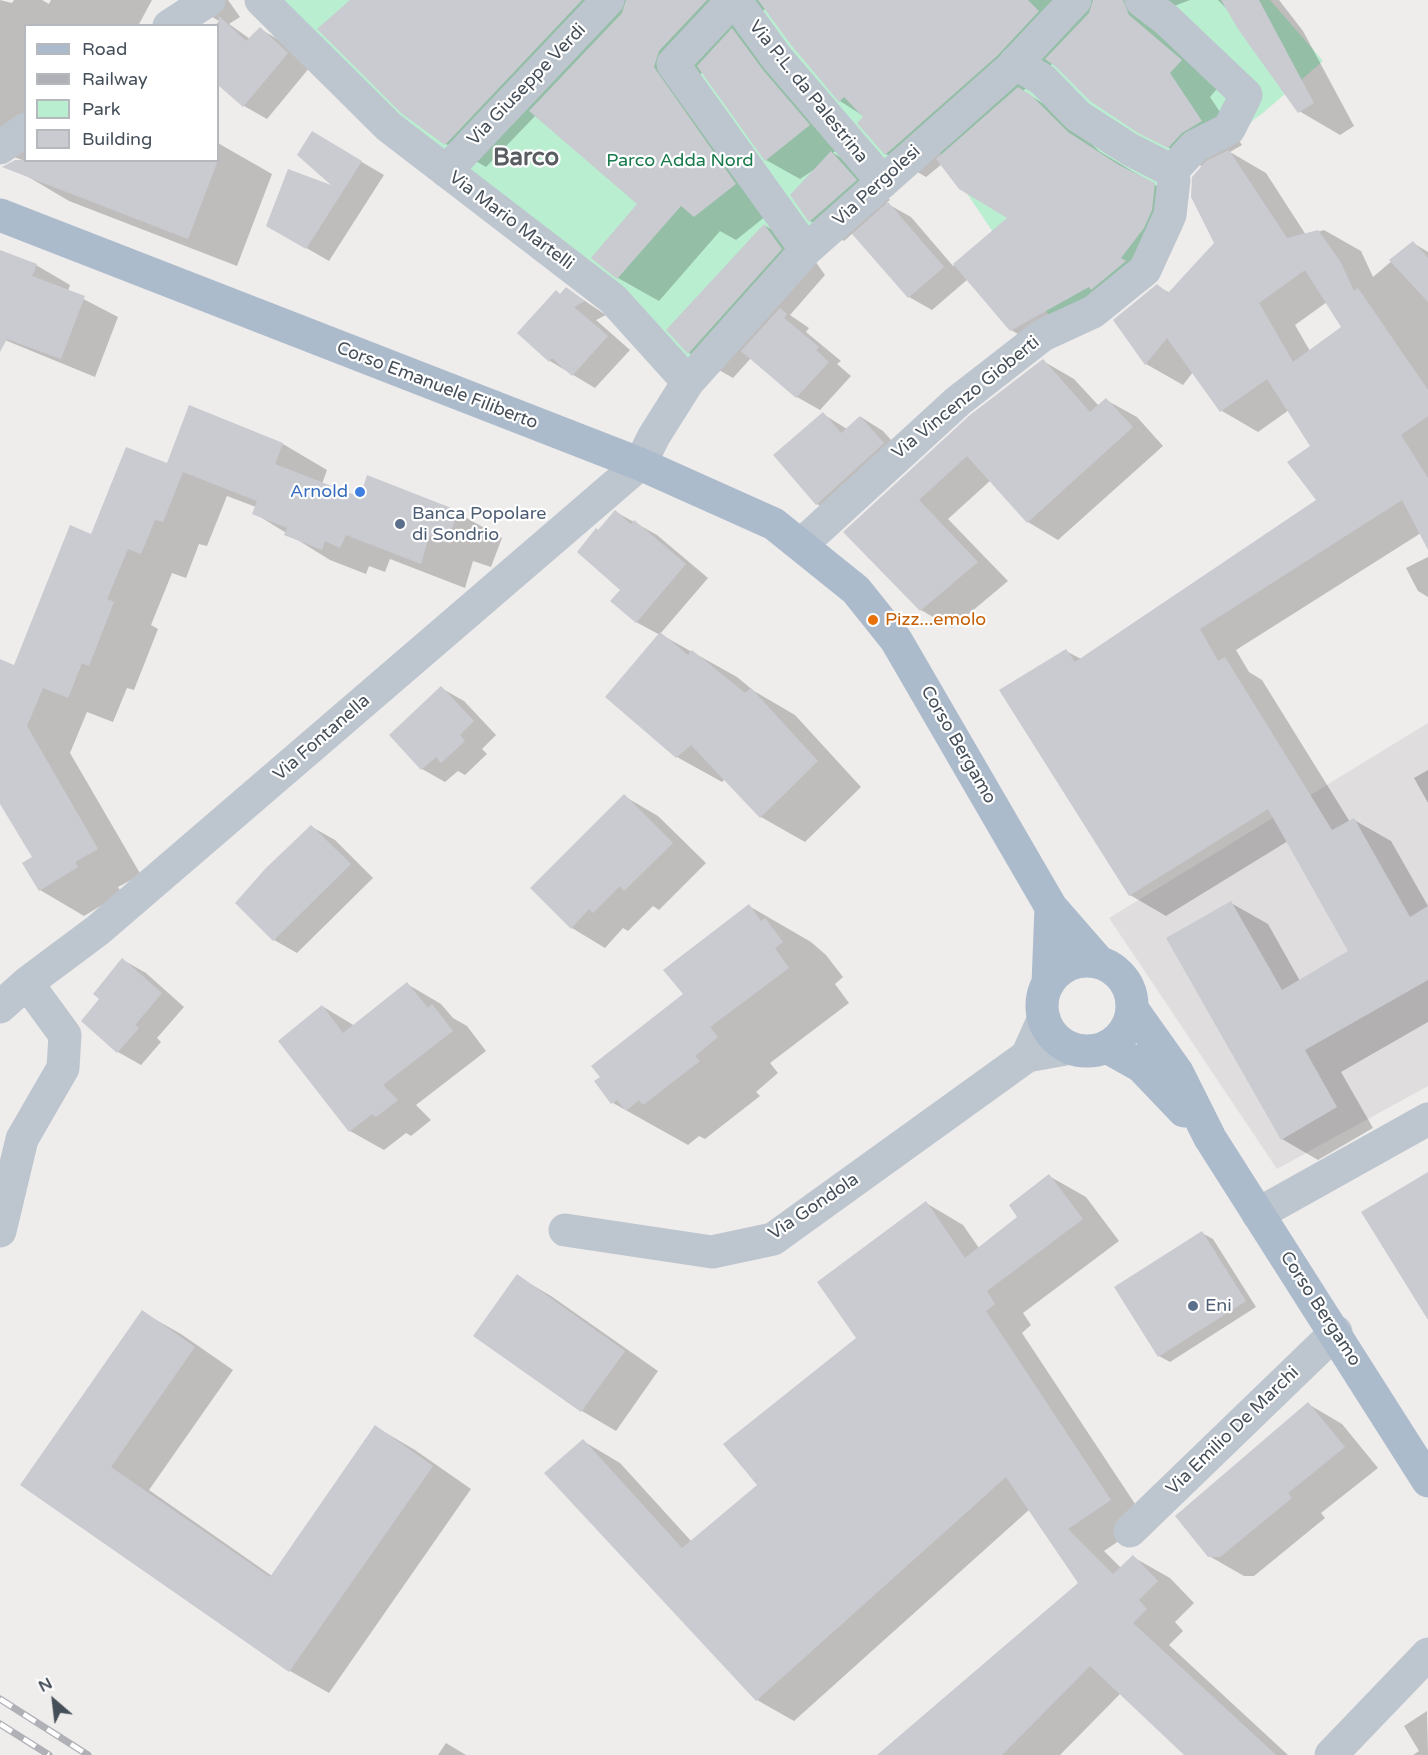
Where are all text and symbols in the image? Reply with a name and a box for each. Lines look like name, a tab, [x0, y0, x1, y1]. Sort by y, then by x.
street label: Via P.L. da Palestrina	[744, 16, 872, 168]
street label: Via Giuseppe Verdi	[463, 20, 591, 150]
legend	[24, 24, 219, 162]
text: Road	[82, 38, 127, 60]
text: Railway	[82, 68, 148, 90]
text: Park	[82, 98, 120, 120]
text: Building	[82, 128, 152, 150]
street label: Via Pergolesi	[829, 141, 925, 231]
district label: Barco	[493, 145, 559, 173]
park label: Parco Adda Nord	[606, 150, 754, 172]
street label: Via Mario Martelli	[444, 167, 578, 275]
street label: Via Vincenzo Gioberti	[888, 332, 1044, 464]
street label: Corso Emanuele Filiberto	[333, 338, 541, 434]
place label: Arnold	[290, 481, 348, 503]
marker: Arnold	[353, 485, 367, 499]
place label: Banca Popolare di Sondrio	[412, 503, 546, 546]
marker: Banca Popolare di Sondrio	[393, 517, 407, 531]
place label: Pizz...emolo	[885, 609, 986, 631]
marker: Pizz...emolo	[866, 613, 880, 627]
street label: Corso Bergamo	[916, 682, 1000, 808]
street label: Via Fontanella	[269, 690, 375, 786]
street label: Via Gondola	[765, 1169, 863, 1245]
street label: Corso Bergamo	[1275, 1248, 1365, 1370]
place label: Eni	[1205, 1295, 1232, 1317]
marker: Eni	[1186, 1299, 1200, 1313]
street label: Via Emilio De Marchi	[1162, 1362, 1304, 1500]
north arrow	[24, 1671, 84, 1731]
text: N	[35, 1673, 56, 1697]

